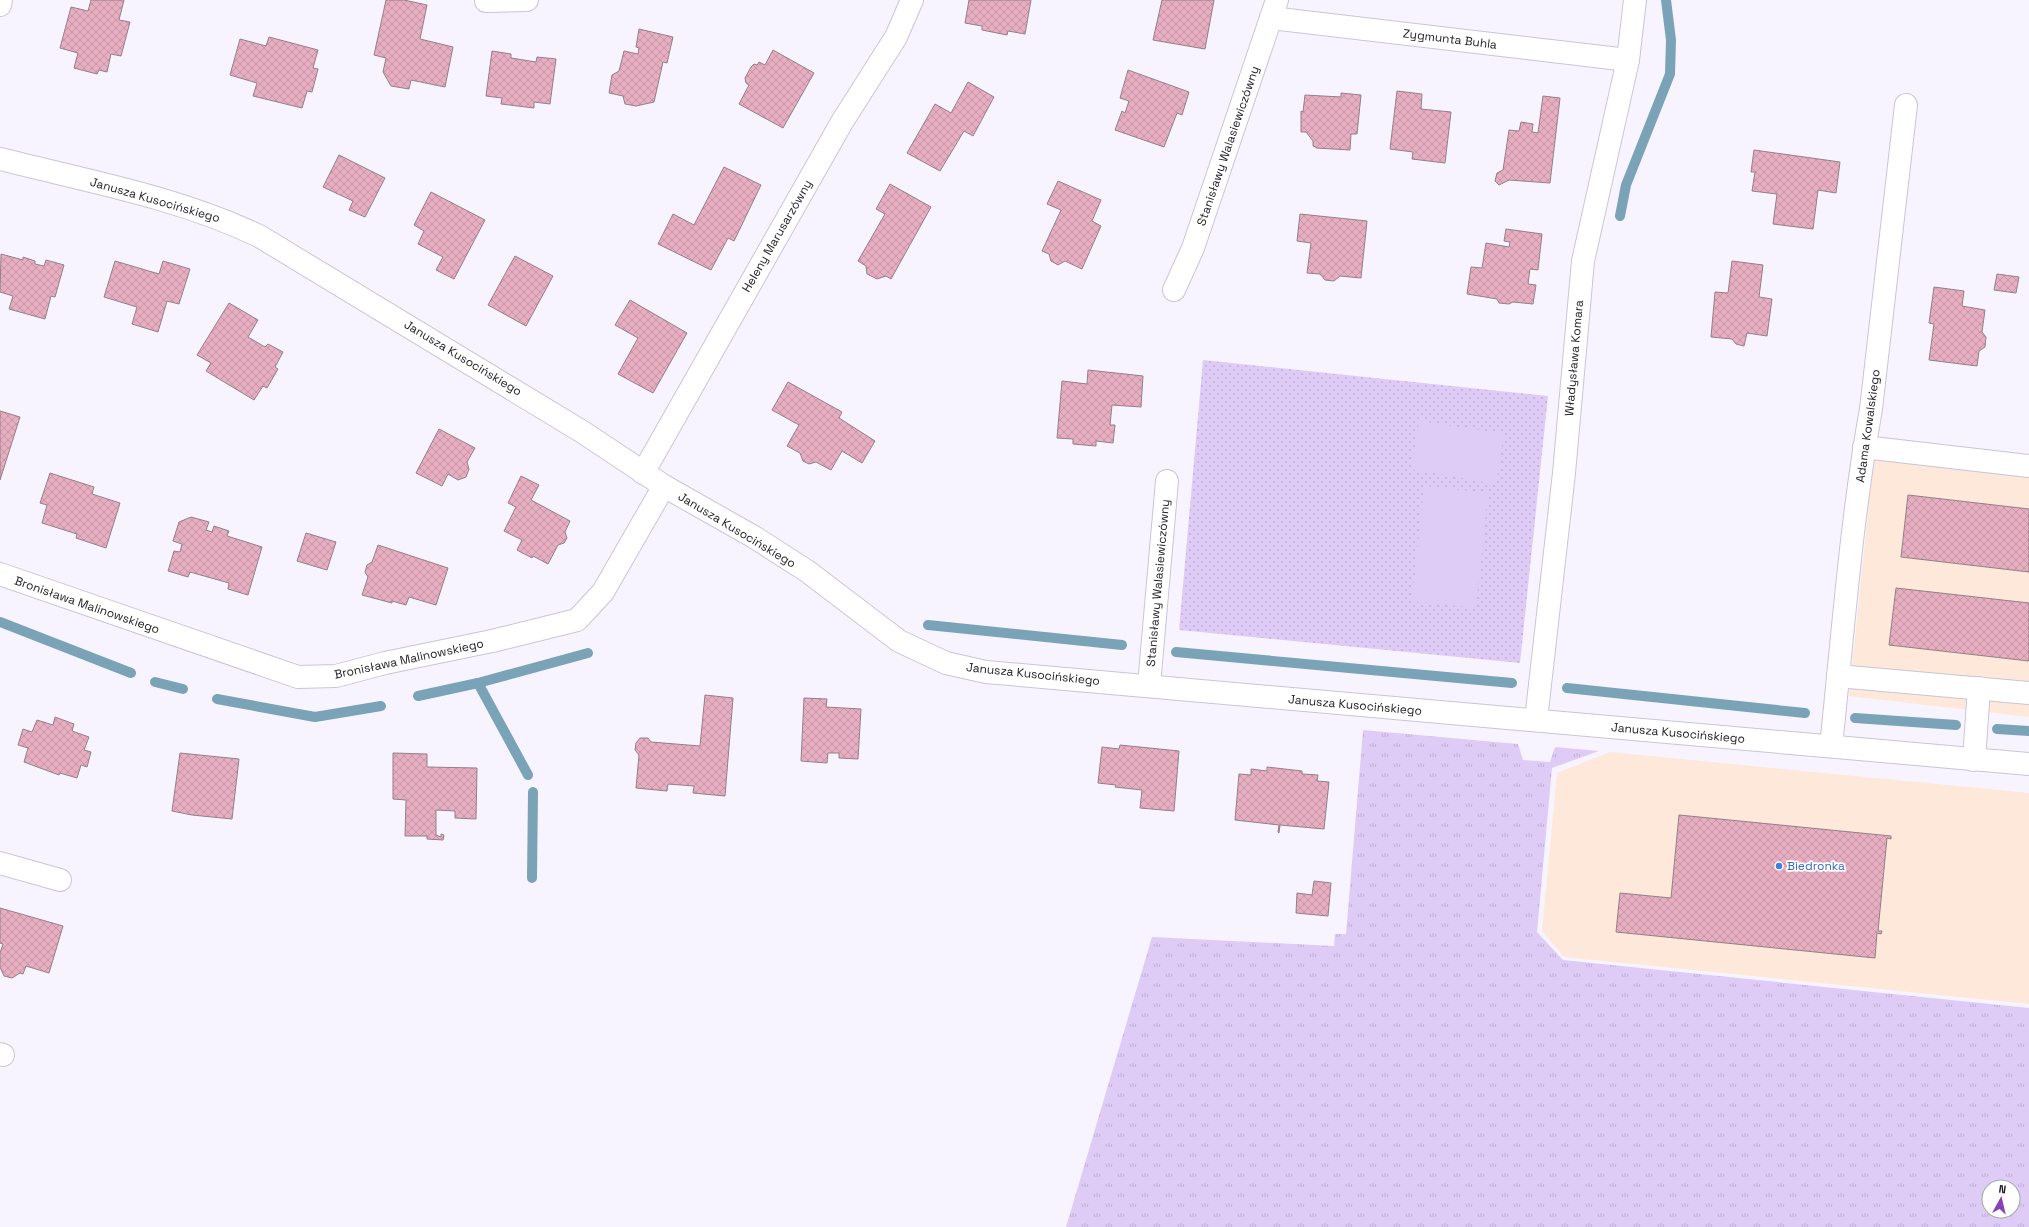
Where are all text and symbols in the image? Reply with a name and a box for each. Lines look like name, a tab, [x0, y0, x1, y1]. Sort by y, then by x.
street label: Zygmunta Buhla	[1402, 25, 1498, 53]
street label: Stanisławy Walasiewiczówny	[1193, 64, 1263, 228]
street label: Janusza Kusocińskiego	[88, 174, 222, 226]
street label: Heleny Marusarzówny	[738, 177, 816, 295]
street label: Władysława Komara	[1561, 299, 1587, 417]
street label: Janusza Kusocińskiego	[401, 316, 525, 400]
street label: Adama Kowalskiego	[1852, 368, 1884, 484]
street label: Janusza Kusocińskiego	[675, 488, 799, 572]
street label: Stanisławy Walasiewiczówny	[1143, 499, 1173, 667]
street label: Bronisława Malinowskiego	[12, 573, 162, 637]
street label: Bronisława Malinowskiego	[333, 635, 485, 683]
street label: Janusza Kusocińskiego	[965, 659, 1101, 689]
street label: Janusza Kusocińskiego	[1287, 691, 1423, 719]
street label: Janusza Kusocińskiego	[1610, 719, 1746, 747]
place label: Biedronka	[1787, 858, 1845, 874]
marker: Biedronka	[1774, 861, 1784, 871]
north arrow	[1981, 1179, 2021, 1219]
text: N	[1998, 1182, 2007, 1197]

